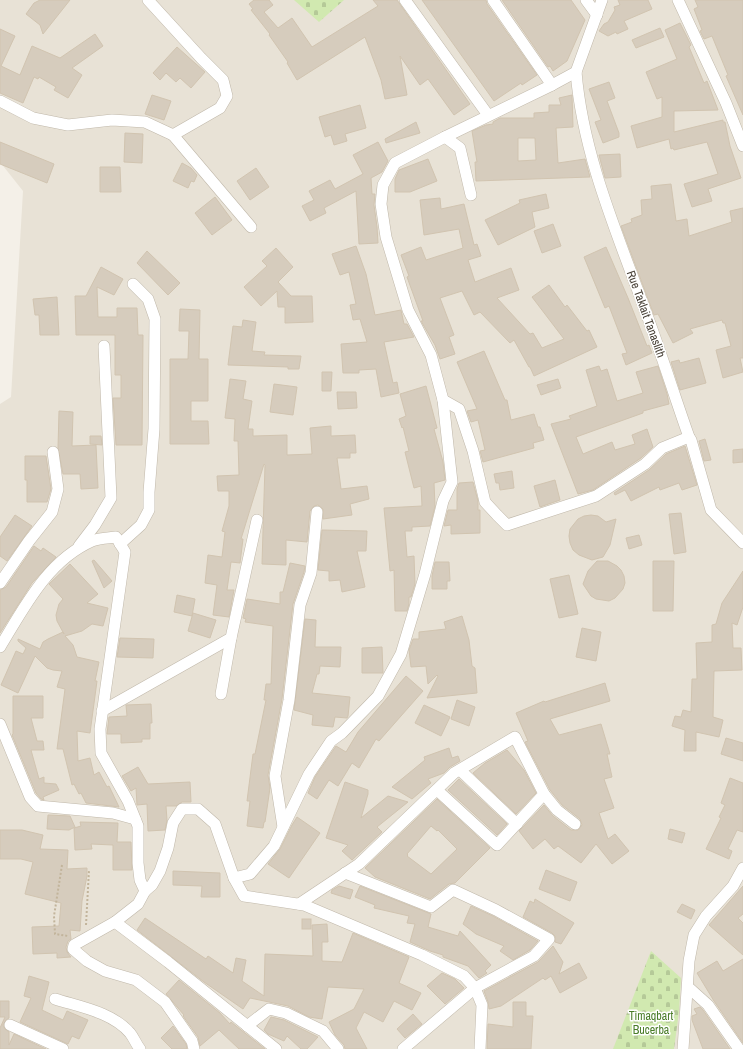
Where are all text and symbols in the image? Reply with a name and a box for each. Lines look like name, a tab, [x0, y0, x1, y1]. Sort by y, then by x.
street label: Rue Taklait Tanaslith	[623, 268, 669, 360]
park label: Timaqbart Bucerba	[629, 1008, 674, 1038]

